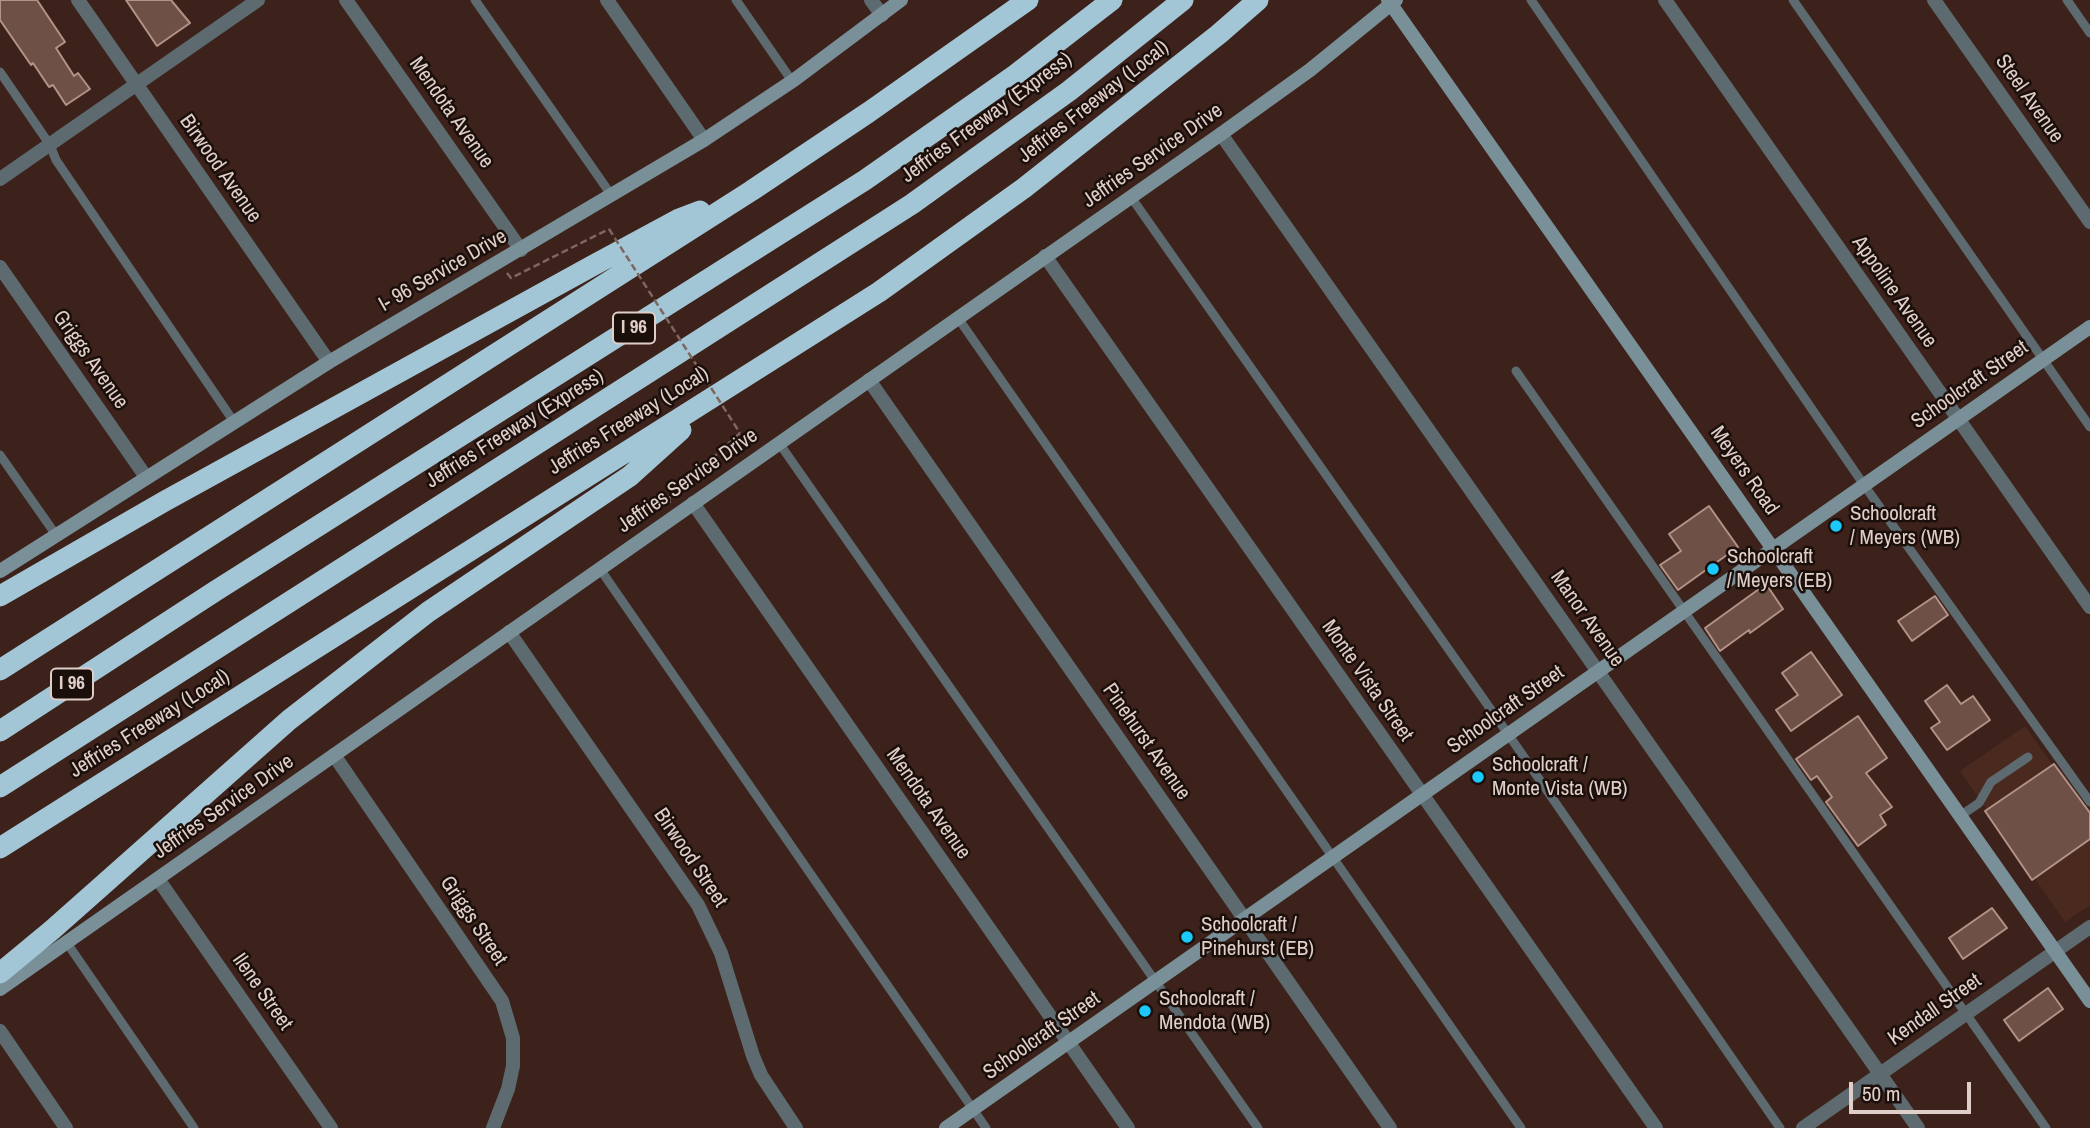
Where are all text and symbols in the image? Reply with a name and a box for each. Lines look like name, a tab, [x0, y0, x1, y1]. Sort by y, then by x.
street label: Jeffries Freeway (Local)	[1014, 35, 1174, 169]
street label: Jeffries Freeway (Express)	[896, 47, 1078, 189]
street label: Steel Avenue	[1989, 50, 2069, 148]
street label: Mendota Avenue	[403, 53, 499, 173]
street label: Jeffries Service Drive	[1078, 98, 1228, 214]
street label: Birwood Avenue	[174, 110, 266, 228]
street label: I- 96 Service Drive	[375, 224, 511, 318]
street label: Appoline Avenue	[1846, 231, 1942, 353]
street label: Griggs Avenue	[47, 306, 133, 414]
road number: I 96	[613, 312, 655, 344]
street label: Schoolcraft Street	[1907, 335, 2033, 435]
street label: Jeffries Freeway (Local)	[544, 361, 714, 481]
street label: Jeffries Freeway (Express)	[421, 364, 609, 494]
street label: Meyers Road	[1704, 422, 1784, 520]
street label: Jeffries Service Drive	[613, 423, 763, 539]
place label: Schoolcraft / Meyers (WB)	[1850, 501, 1960, 551]
marker: Schoolcraft / Meyers (WB)	[1828, 518, 1844, 534]
place label: Schoolcraft / Meyers (EB)	[1727, 544, 1832, 594]
marker: Schoolcraft / Meyers (EB)	[1705, 561, 1721, 577]
street label: Manor Avenue	[1545, 566, 1629, 672]
street label: Monte Vista Street	[1316, 615, 1418, 747]
street label: Schoolcraft Street	[1443, 660, 1569, 760]
street label: Jeffries Freeway (Local)	[65, 664, 235, 784]
road number: I 96	[51, 668, 93, 699]
street label: Pinehurst Avenue	[1097, 679, 1195, 805]
street label: Mendota Avenue	[880, 744, 976, 864]
street label: Jeffries Service Drive	[149, 749, 299, 865]
place label: Schoolcraft / Monte Vista (WB)	[1492, 752, 1628, 802]
marker: Schoolcraft / Monte Vista (WB)	[1470, 769, 1486, 785]
street label: Birwood Street	[648, 804, 732, 912]
street label: Griggs Street	[434, 872, 512, 970]
place label: Schoolcraft / Pinehurst (EB)	[1201, 912, 1314, 962]
marker: Schoolcraft / Pinehurst (EB)	[1179, 929, 1195, 945]
street label: Ilene Street	[226, 949, 298, 1035]
street label: Kendall Street	[1883, 969, 1987, 1051]
street label: Schoolcraft Street	[979, 986, 1105, 1086]
place label: Schoolcraft / Mendota (WB)	[1159, 986, 1270, 1036]
marker: Schoolcraft / Mendota (WB)	[1137, 1003, 1153, 1019]
scale bar	[1852, 1068, 1974, 1112]
text: 50 m	[1862, 1079, 1900, 1108]

